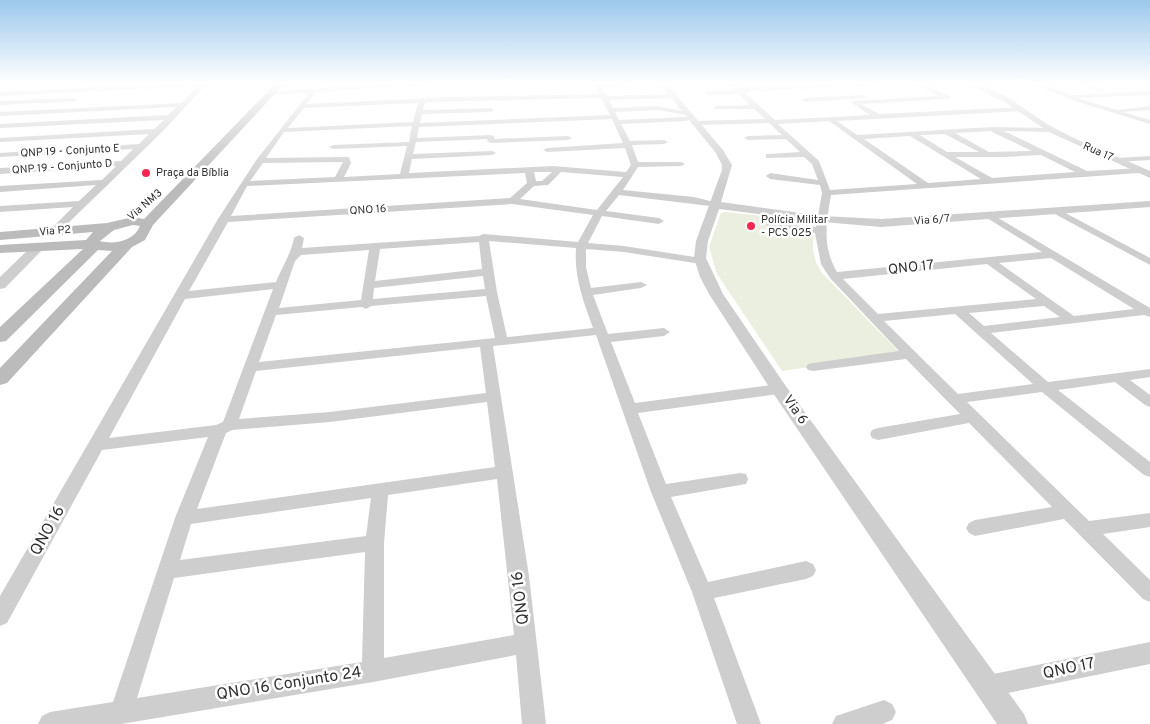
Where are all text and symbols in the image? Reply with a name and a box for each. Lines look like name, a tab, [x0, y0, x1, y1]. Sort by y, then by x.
street label: Rua 17	[1081, 139, 1116, 165]
street label: QNP 19 - Conjunto E	[20, 141, 120, 161]
street label: QNP 19 - Conjunto D	[11, 157, 113, 177]
place label: Praça da Bíblia	[156, 166, 229, 180]
marker: Praça da Bíblia	[140, 167, 152, 179]
street label: Via NM3	[125, 186, 165, 224]
street label: QNO 16	[349, 202, 387, 218]
street label: Via 6/7	[913, 211, 951, 229]
place label: Polícia Militar - PCS 025	[761, 213, 829, 240]
marker: Polícia Militar - PCS 025	[745, 220, 757, 232]
street label: Via P2	[39, 223, 71, 239]
street label: QNO 17	[887, 257, 935, 279]
street label: Via 6	[779, 392, 811, 428]
street label: QNO 16	[26, 503, 70, 559]
street label: QNO 16	[508, 570, 534, 626]
street label: QNO 17	[1041, 654, 1097, 684]
street label: QNO 16 Conjunto 24	[215, 663, 363, 705]

